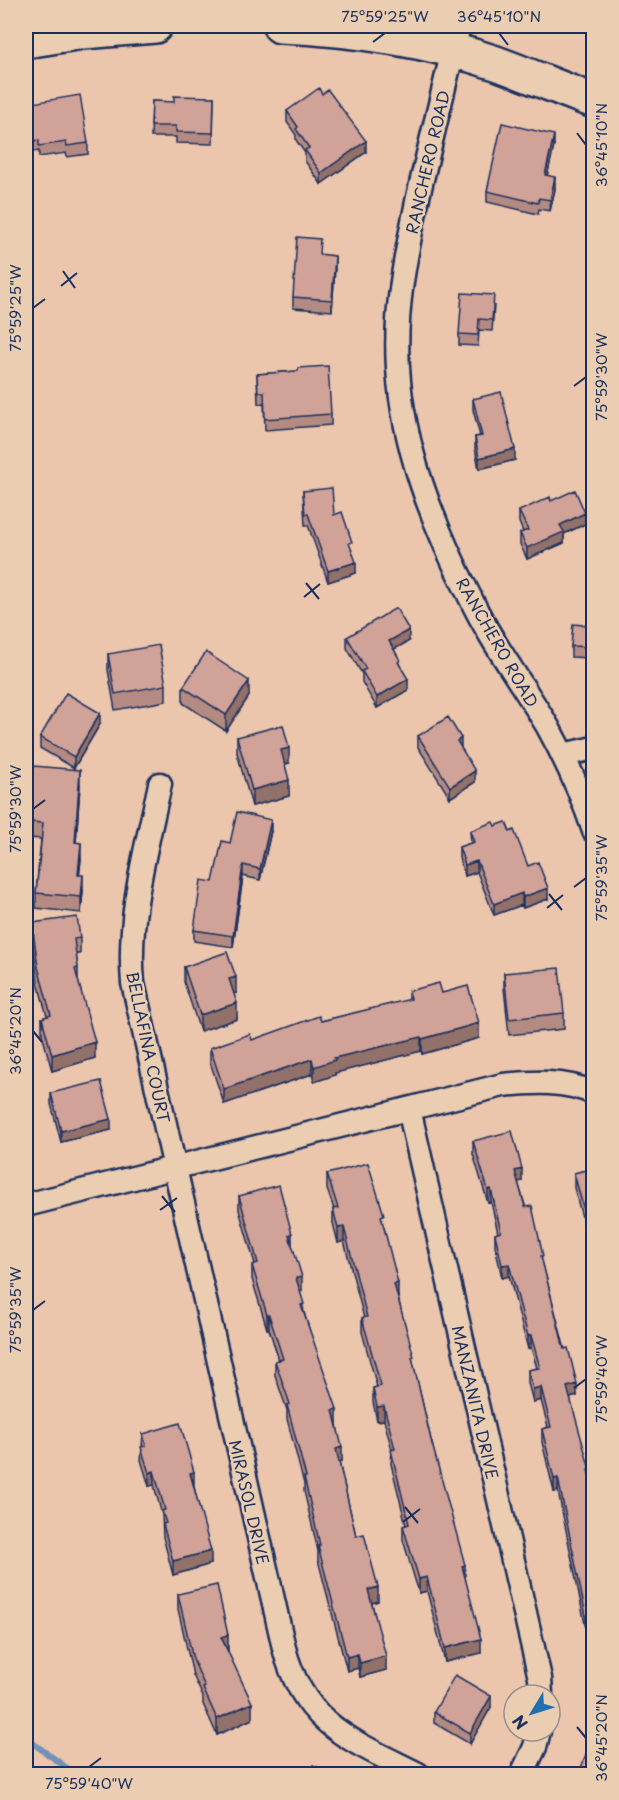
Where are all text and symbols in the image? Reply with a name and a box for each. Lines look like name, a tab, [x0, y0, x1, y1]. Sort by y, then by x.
text: 75°59'25"W	[341, 4, 429, 27]
text: 36°45'10"N	[457, 4, 541, 27]
street label: RANCHERO ROAD	[399, 88, 455, 236]
text: 36°45'10"N	[589, 103, 612, 187]
text: 75°59'25"W	[3, 264, 26, 352]
text: 75°59'30"W	[589, 332, 612, 421]
street label: RANCHERO ROAD	[451, 573, 545, 711]
text: 75°59'30"W	[3, 764, 26, 853]
text: 75°59'35"W	[589, 834, 612, 921]
street label: BELLAFINA COURT	[121, 969, 177, 1125]
text: 36°45'20"N	[3, 987, 26, 1075]
text: 75°59'35"W	[3, 1266, 26, 1353]
street label: MANZANITA DRIVE	[447, 1323, 505, 1481]
text: 75°59'40"W	[589, 1334, 612, 1423]
street label: MIRASOL DRIVE	[224, 1437, 276, 1567]
north arrow	[502, 1683, 562, 1743]
text: 36°45'20"N	[589, 1694, 612, 1782]
text: N	[506, 1710, 533, 1735]
text: 75°59'40"W	[45, 1771, 134, 1794]

